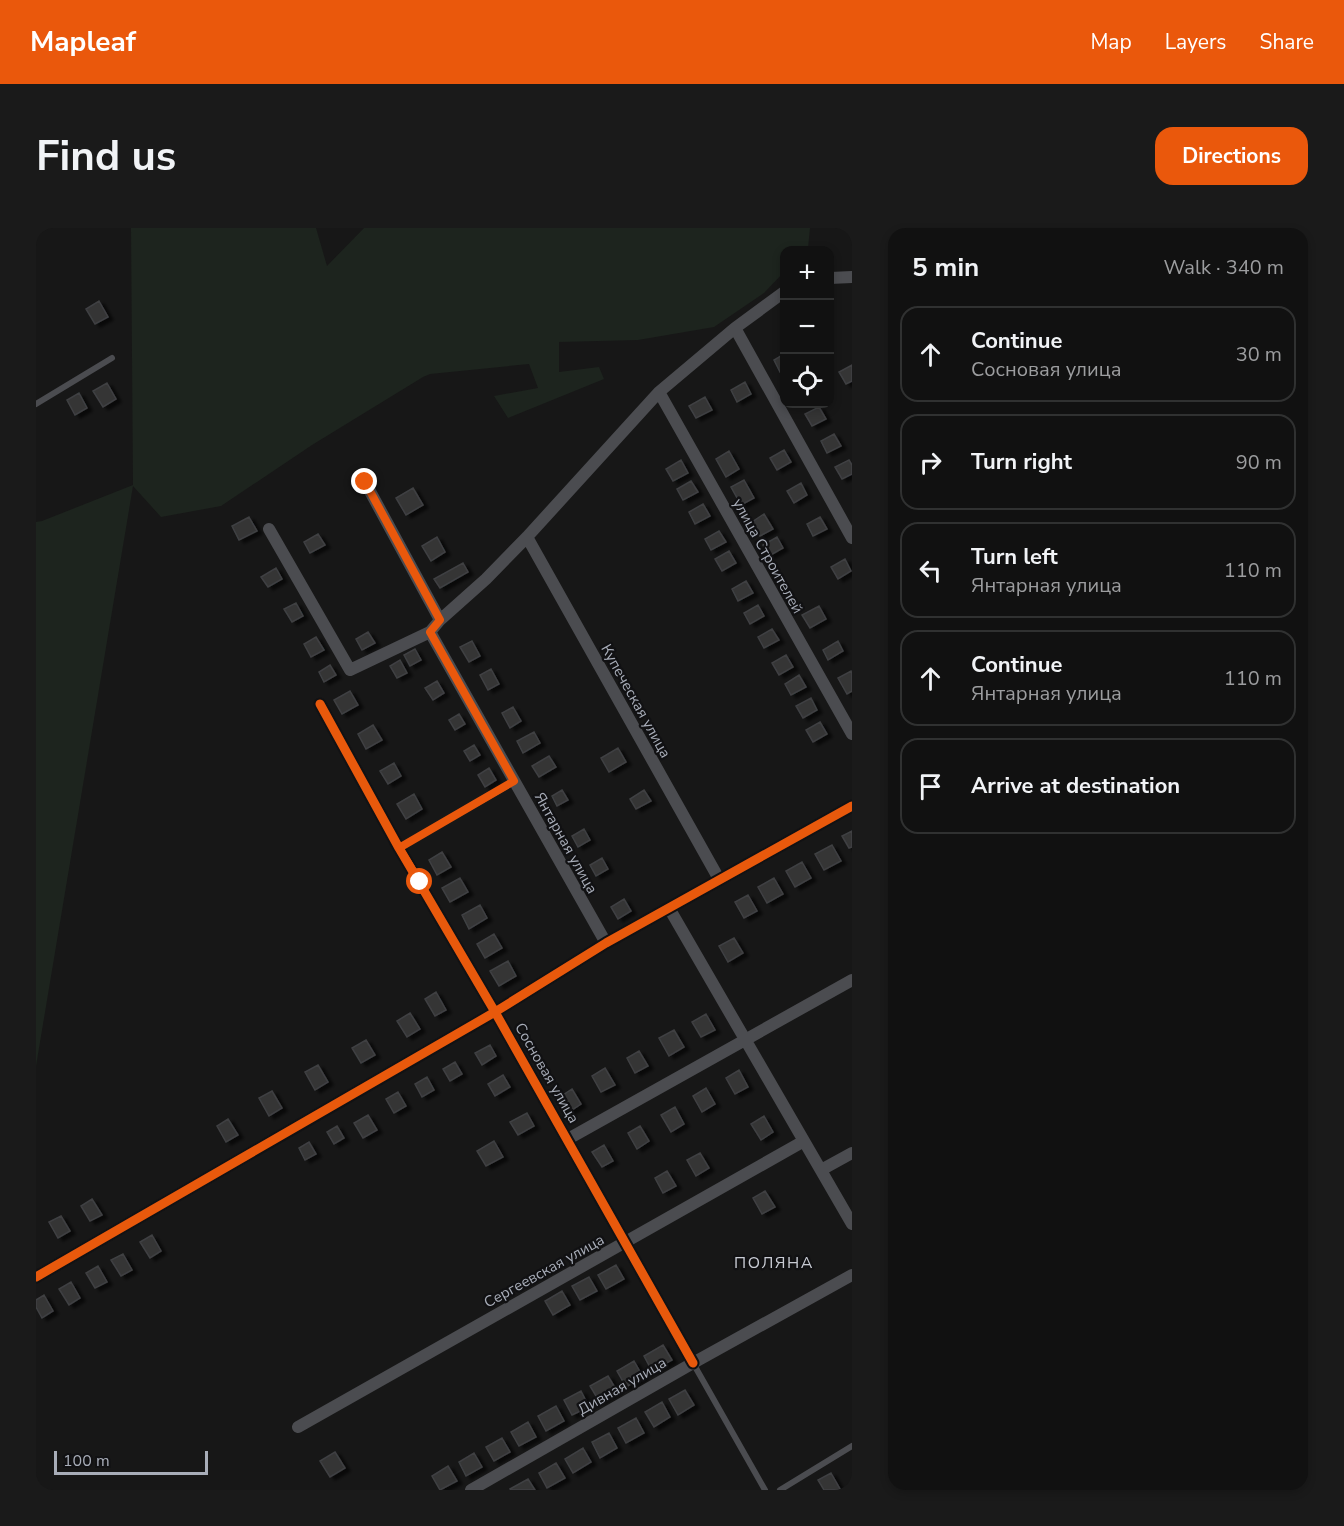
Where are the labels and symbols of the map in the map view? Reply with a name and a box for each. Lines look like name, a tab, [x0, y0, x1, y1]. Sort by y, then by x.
route end	[351, 468, 377, 494]
street label: улица Строителей	[728, 495, 808, 617]
street label: Купеческая улица	[596, 640, 676, 762]
street label: Янтарная улица	[530, 789, 602, 897]
route start	[406, 868, 432, 894]
street label: Сосновая улица	[510, 1019, 584, 1127]
street label: Сергеевская улица	[480, 1230, 608, 1312]
district label: ПОЛЯНА	[734, 1252, 814, 1274]
street label: Дивная улица	[574, 1353, 670, 1419]
scale bar	[54, 1448, 208, 1476]

